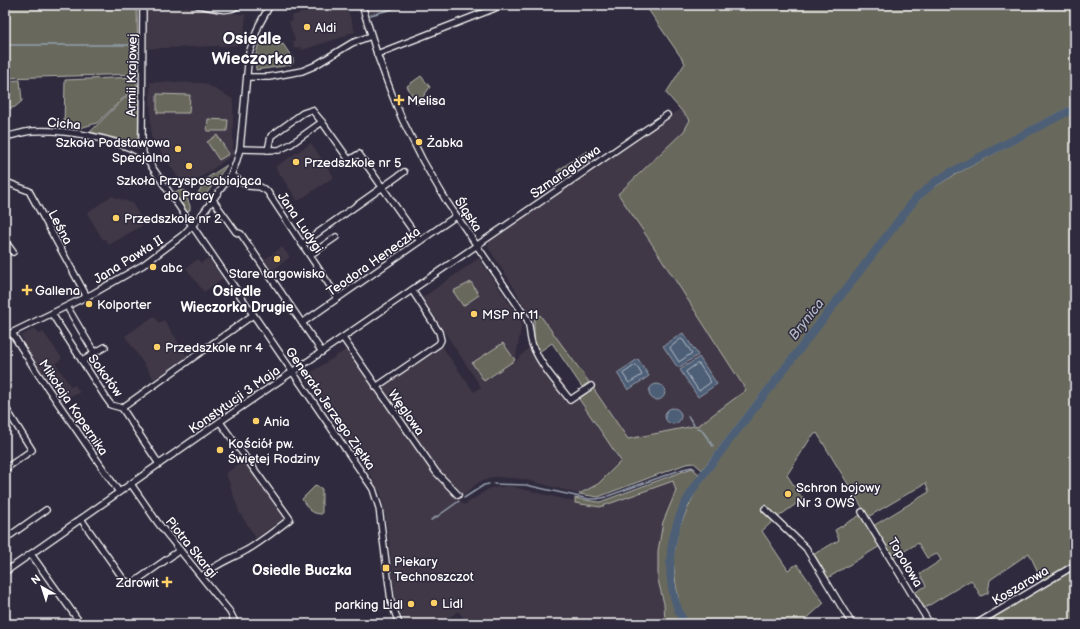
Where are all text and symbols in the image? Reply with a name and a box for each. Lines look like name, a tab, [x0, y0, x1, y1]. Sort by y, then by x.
place label: Aldi	[315, 20, 336, 36]
marker: Aldi	[302, 22, 312, 32]
district label: Osiedle Wieczorka	[211, 29, 293, 69]
street label: Armii Krajowej	[123, 33, 141, 117]
place label: Melisa	[407, 93, 446, 109]
marker: Melisa	[394, 95, 404, 105]
street label: Cicha	[46, 115, 81, 133]
place label: Szkoła Podstawowa Specjalna	[56, 135, 170, 166]
place label: Żabka	[426, 135, 463, 151]
marker: Żabka	[414, 137, 424, 147]
street label: Szmaragdowa	[527, 142, 604, 202]
marker: Szkoła Podstawowa Specjalna	[173, 144, 183, 154]
place label: Przedszkole nr 5	[304, 155, 401, 171]
marker: Przedszkole nr 5	[291, 157, 301, 167]
marker: Szkoła Przysposabiająca do Pracy	[184, 161, 194, 171]
place label: Szkoła Przysposabiająca do Pracy	[116, 173, 262, 204]
street label: Jana Ludygi	[274, 189, 326, 256]
street label: Śląska	[451, 194, 486, 235]
street label: Leśna	[44, 207, 76, 247]
place label: Przedszkole nr 2	[124, 211, 222, 227]
marker: Przedszkole nr 2	[111, 213, 121, 223]
street label: Teodora Heneczka	[324, 224, 423, 300]
street label: Jana Pawła II	[91, 232, 166, 287]
marker: Stare targowisko	[272, 254, 282, 264]
place label: abc	[161, 260, 183, 276]
marker: abc	[148, 262, 158, 272]
place label: Stare targowisko	[229, 266, 325, 282]
place label: Gallena	[35, 283, 80, 299]
district label: Osiedle Wieczorka Drugie	[180, 283, 294, 316]
marker: Gallena	[22, 285, 32, 295]
water label: Brynica	[785, 295, 828, 343]
place label: Kolporter	[97, 297, 152, 313]
marker: Kolporter	[84, 299, 94, 309]
place label: MSP nr 11	[482, 307, 538, 323]
marker: MSP nr 11	[469, 309, 479, 319]
place label: Przedszkole nr 4	[165, 340, 263, 356]
marker: Przedszkole nr 4	[152, 342, 162, 352]
street label: Generała Jerzego Ziętka	[282, 344, 379, 473]
street label: Sokołów	[84, 351, 126, 400]
street label: Mikołaja Kopernika	[35, 356, 111, 459]
street label: Konstytucji 3 Maja	[186, 362, 283, 437]
street label: Węglowa	[385, 387, 428, 439]
place label: Ania	[264, 414, 290, 430]
marker: Ania	[251, 416, 261, 426]
place label: Kościół pw. Świętej Rodziny	[228, 436, 320, 467]
marker: Kościół pw. Świętej Rodziny	[215, 445, 225, 455]
place label: Schron bojowy Nr 3 OWŚ	[796, 480, 881, 511]
marker: Schron bojowy Nr 3 OWŚ	[783, 489, 793, 499]
street label: Piotra Skargi	[162, 514, 221, 581]
street label: Topolowa	[884, 535, 926, 590]
place label: Piekary Technoszczot	[394, 554, 474, 585]
district label: Osiedle Buczka	[252, 562, 352, 579]
marker: Piekary Technoszczot	[381, 563, 391, 573]
street label: Koszarowa	[989, 563, 1052, 609]
north arrow	[22, 567, 62, 607]
text: N	[29, 572, 43, 587]
place label: Zdrowit	[115, 575, 159, 591]
marker: Zdrowit	[162, 577, 172, 587]
place label: Lidl	[442, 596, 463, 612]
place label: parking Lidl	[335, 597, 403, 613]
marker: Lidl	[429, 598, 439, 608]
marker: parking Lidl	[406, 599, 416, 609]

